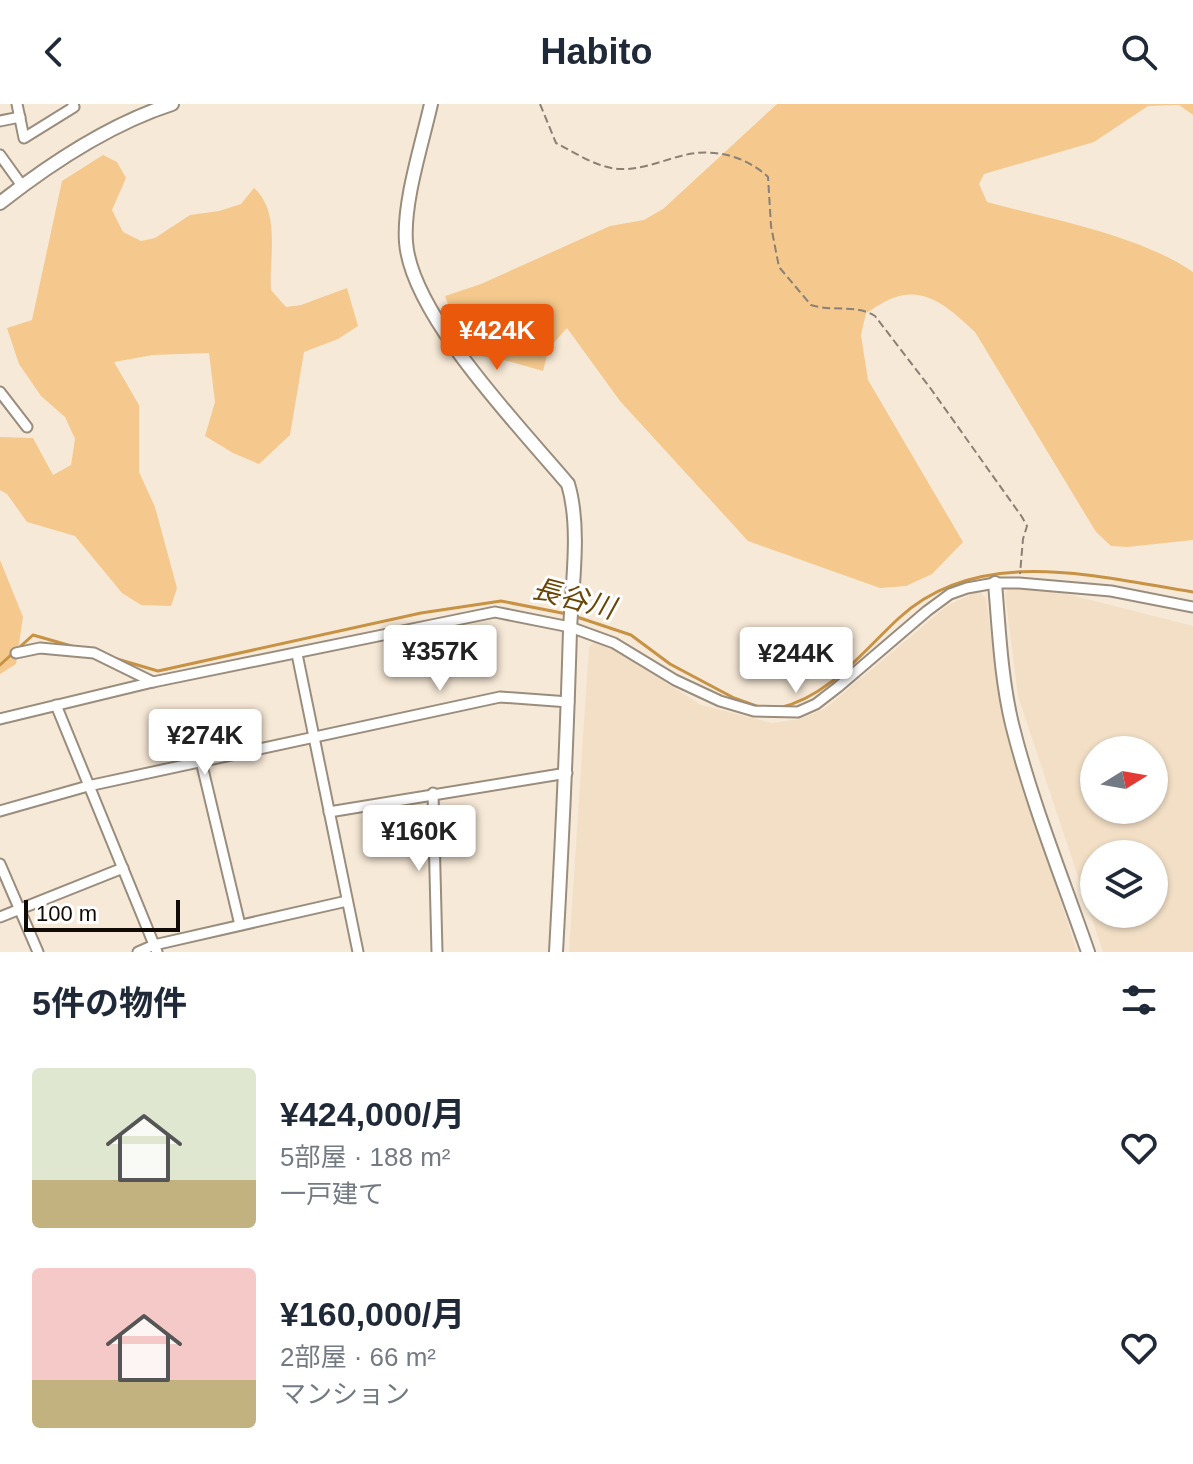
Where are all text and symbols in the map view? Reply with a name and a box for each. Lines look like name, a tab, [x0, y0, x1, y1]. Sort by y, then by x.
icon: back	[32, 30, 76, 74]
icon: search	[1117, 30, 1161, 74]
text: Habito	[541, 31, 653, 72]
pin: ¥424K	[441, 304, 553, 372]
text: ¥424K	[459, 315, 535, 345]
water label: 長谷川	[529, 573, 621, 625]
pin: ¥357K	[384, 625, 496, 693]
pin: ¥244K	[740, 627, 852, 695]
text: ¥357K	[402, 636, 478, 666]
text: ¥244K	[758, 638, 834, 668]
pin: ¥274K	[149, 709, 261, 777]
text: ¥274K	[167, 720, 243, 750]
north arrow	[1080, 736, 1168, 824]
map controls	[1080, 736, 1168, 928]
pin: ¥160K	[363, 805, 475, 873]
text: ¥160K	[381, 816, 457, 846]
button: layers	[1080, 840, 1168, 928]
scale bar	[24, 896, 180, 932]
text: 100 m	[36, 901, 97, 926]
icon: filters	[1117, 978, 1161, 1022]
text: 5件の物件	[32, 984, 187, 1022]
text: ¥424,000/月	[280, 1095, 465, 1133]
icon: home	[96, 1100, 192, 1196]
icon: heart	[1117, 1126, 1161, 1170]
text: 5部屋 · 188 m²	[280, 1142, 451, 1172]
text: 一戸建て	[280, 1179, 384, 1209]
text: ¥160,000/月	[280, 1295, 465, 1333]
icon: home	[96, 1300, 192, 1396]
icon: heart	[1117, 1326, 1161, 1370]
text: 2部屋 · 66 m²	[280, 1342, 436, 1372]
text: マンション	[280, 1379, 410, 1409]

